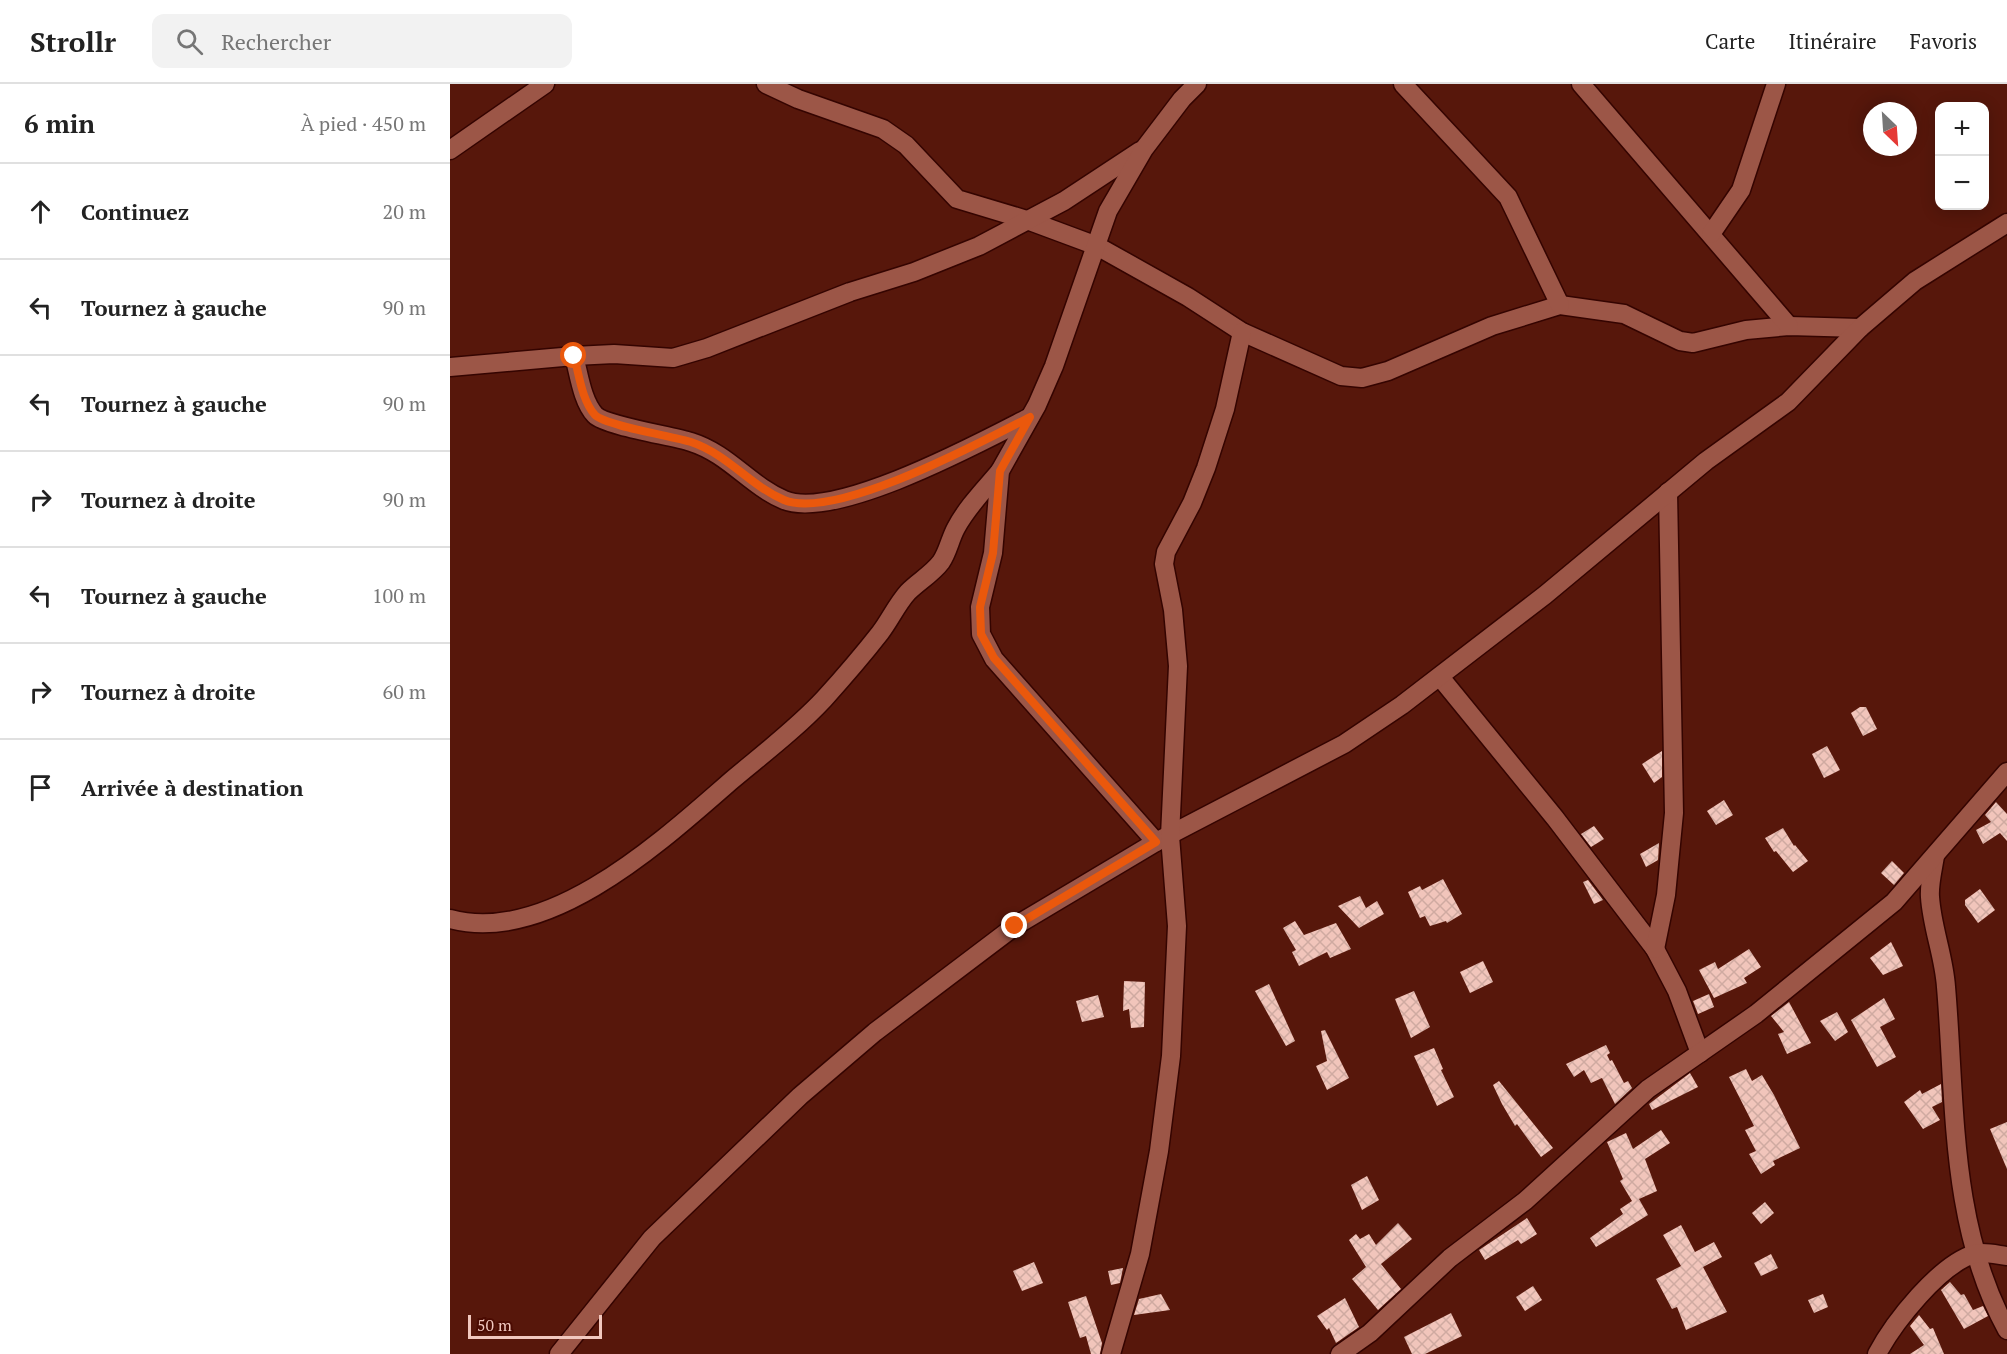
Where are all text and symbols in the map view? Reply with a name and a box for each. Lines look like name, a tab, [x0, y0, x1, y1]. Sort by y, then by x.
search box	[152, 14, 572, 68]
text: Strollr	[30, 23, 116, 60]
icon: search	[173, 25, 206, 58]
text: Rechercher	[221, 27, 331, 56]
text: Carte	[1705, 27, 1755, 55]
text: Itinéraire	[1788, 27, 1877, 55]
text: Favoris	[1910, 27, 1977, 55]
north arrow	[1863, 102, 1917, 156]
map controls	[1935, 102, 1989, 210]
button: +	[1935, 102, 1989, 156]
text: 6 min	[24, 106, 95, 140]
text: À pied · 450 m	[301, 110, 426, 137]
button: −	[1935, 156, 1989, 210]
icon: ahead	[24, 195, 57, 228]
text: Continuez	[81, 197, 189, 226]
text: 20 m	[383, 198, 426, 225]
icon: left	[24, 291, 57, 324]
text: Tournez à gauche	[81, 293, 267, 322]
text: 90 m	[383, 294, 426, 321]
route start	[560, 342, 586, 368]
icon: left	[24, 387, 57, 420]
text: Tournez à gauche	[81, 389, 267, 418]
text: 90 m	[383, 390, 426, 417]
icon: right	[24, 483, 57, 516]
text: Tournez à droite	[81, 485, 256, 514]
text: 90 m	[383, 486, 426, 513]
icon: left	[24, 579, 57, 612]
text: Tournez à gauche	[81, 581, 267, 610]
text: 100 m	[372, 582, 426, 609]
icon: right	[24, 675, 57, 708]
text: Tournez à droite	[81, 677, 256, 706]
text: 60 m	[383, 678, 426, 705]
icon: arrive	[24, 771, 57, 804]
text: Arrivée à destination	[81, 773, 303, 802]
route end	[1001, 912, 1027, 938]
scale bar	[468, 1312, 602, 1340]
text: 50 m	[477, 1314, 512, 1336]

